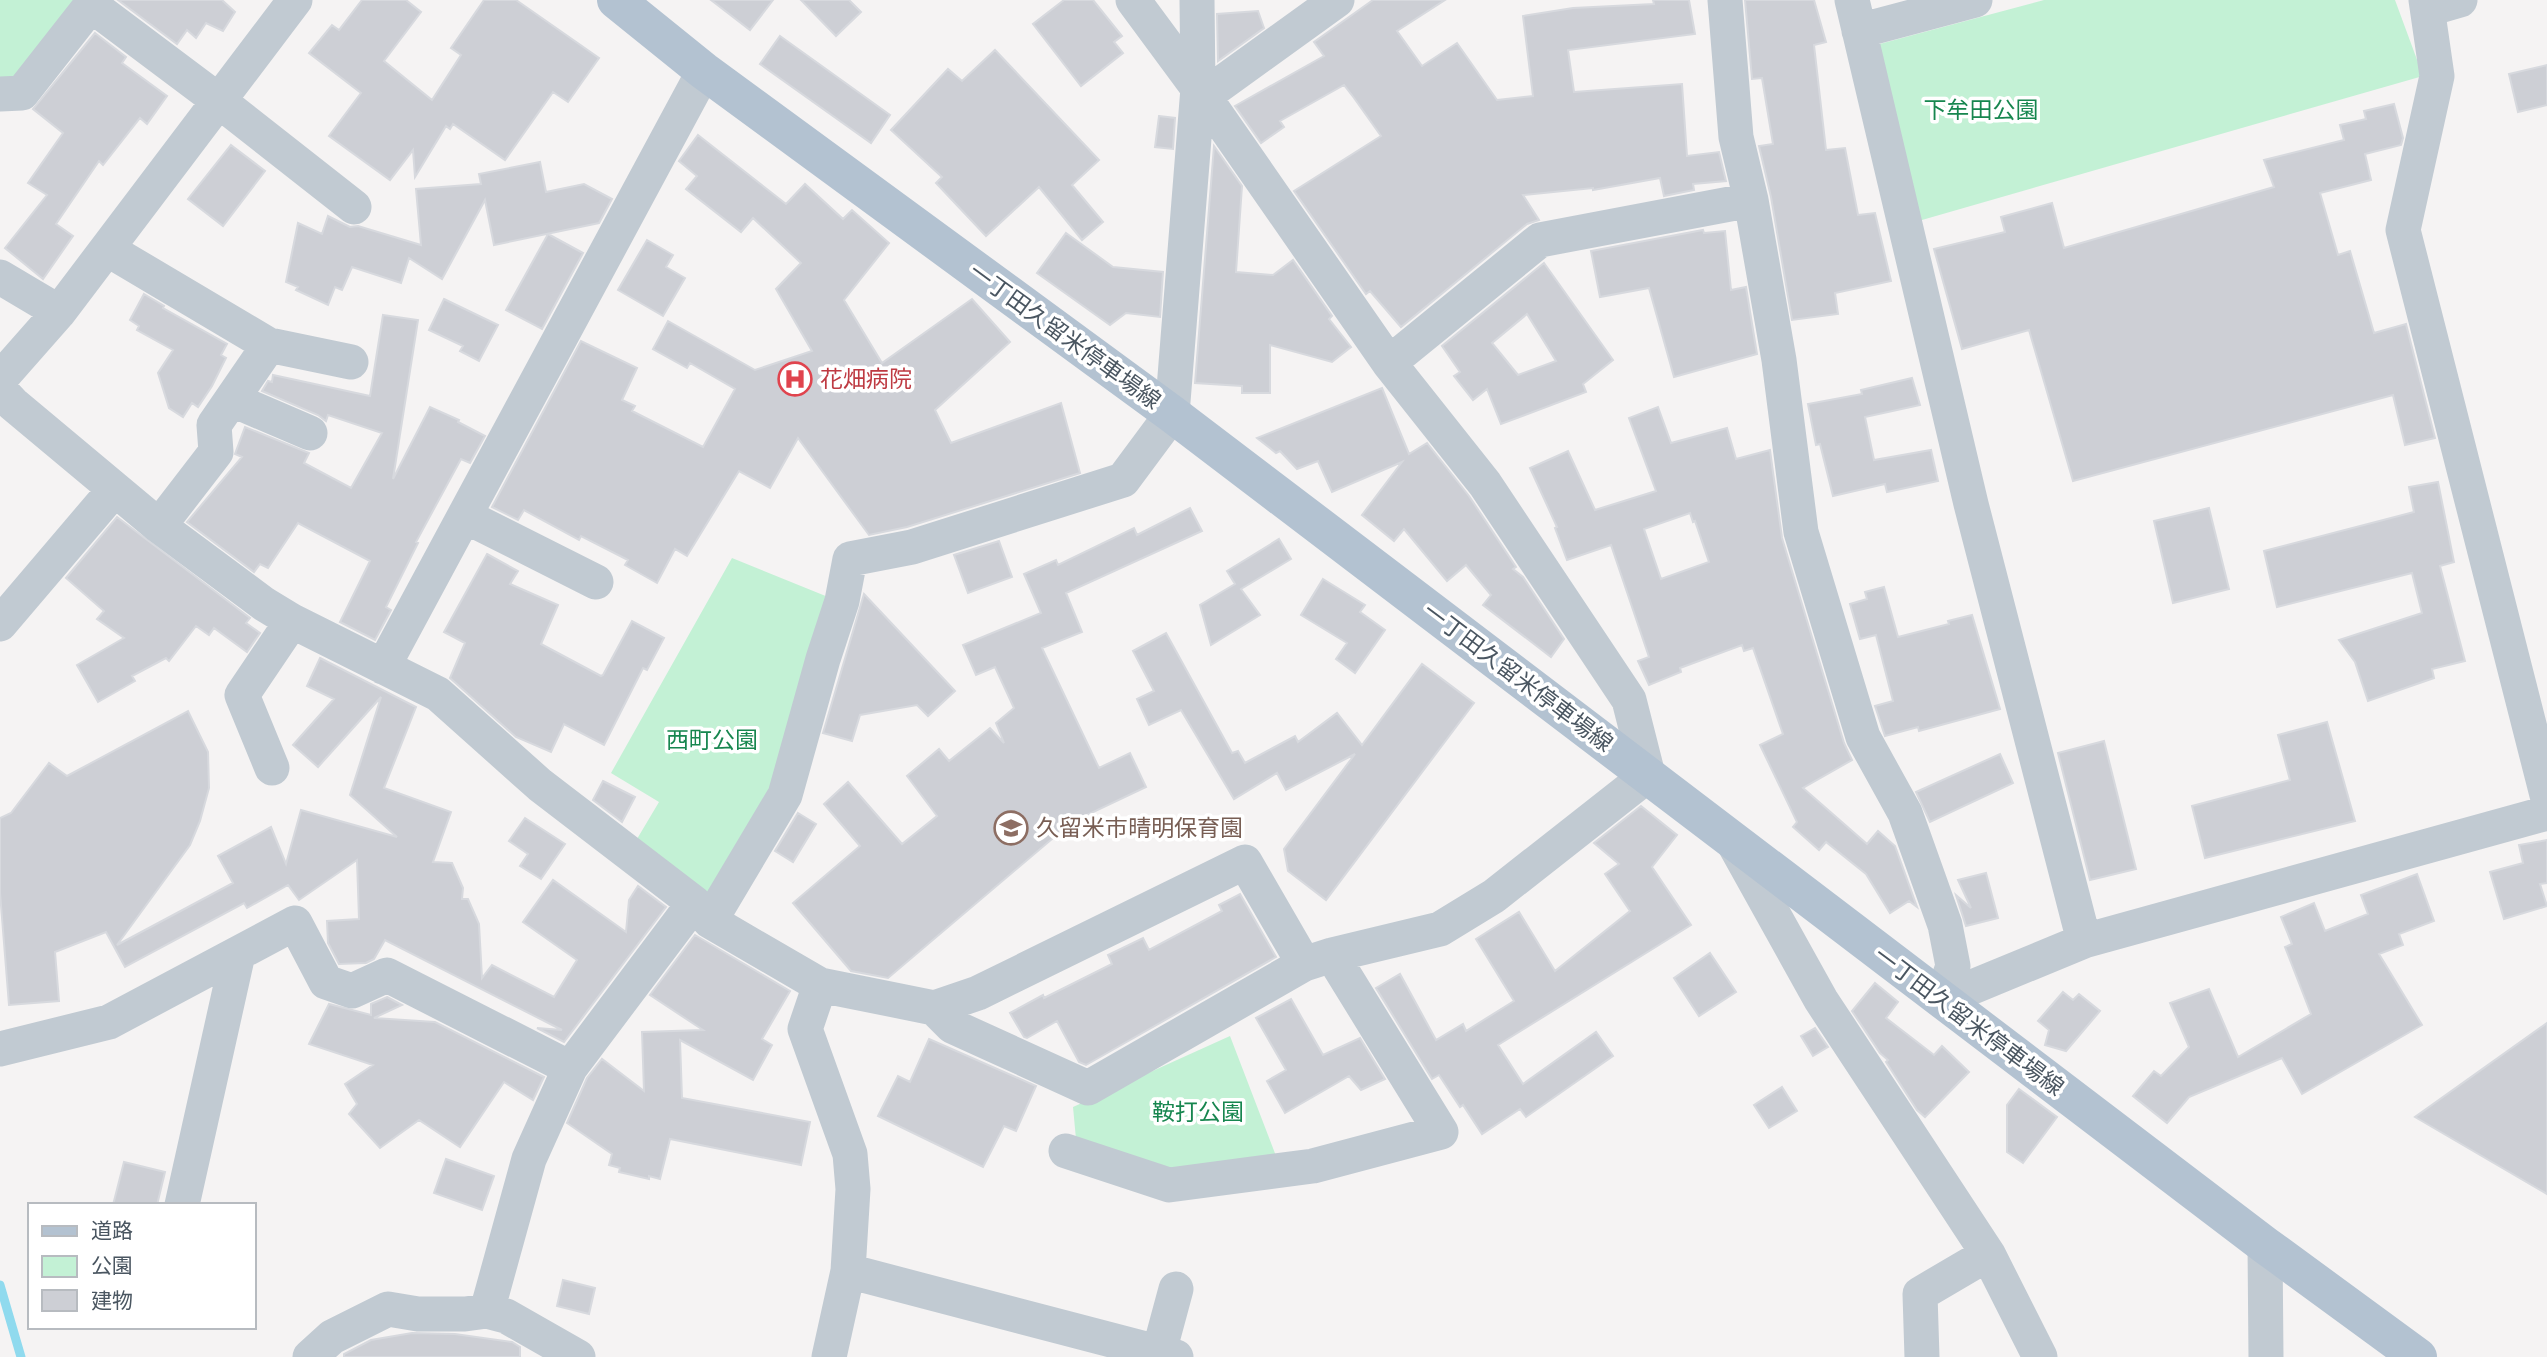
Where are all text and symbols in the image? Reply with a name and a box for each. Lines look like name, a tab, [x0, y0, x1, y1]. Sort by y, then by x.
park label: 下牟田公園	[1924, 97, 2039, 124]
street label: 一丁田久留米停車場線	[964, 258, 1166, 415]
hospital icon: 花畑病院	[776, 360, 814, 398]
place label: 花畑病院	[820, 366, 912, 393]
street label: 一丁田久留米停車場線	[1418, 597, 1618, 757]
park label: 西町公園	[666, 727, 758, 754]
school or university icon: 久留米市晴明保育園	[992, 809, 1030, 847]
place label: 久留米市晴明保育園	[1036, 815, 1243, 842]
street label: 一丁田久留米停車場線	[1869, 941, 2069, 1101]
park label: 鞍打公園	[1152, 1099, 1244, 1126]
legend	[28, 1203, 256, 1329]
text: 道路	[91, 1219, 133, 1243]
text: 公園	[91, 1254, 133, 1278]
text: 建物	[91, 1289, 133, 1313]

